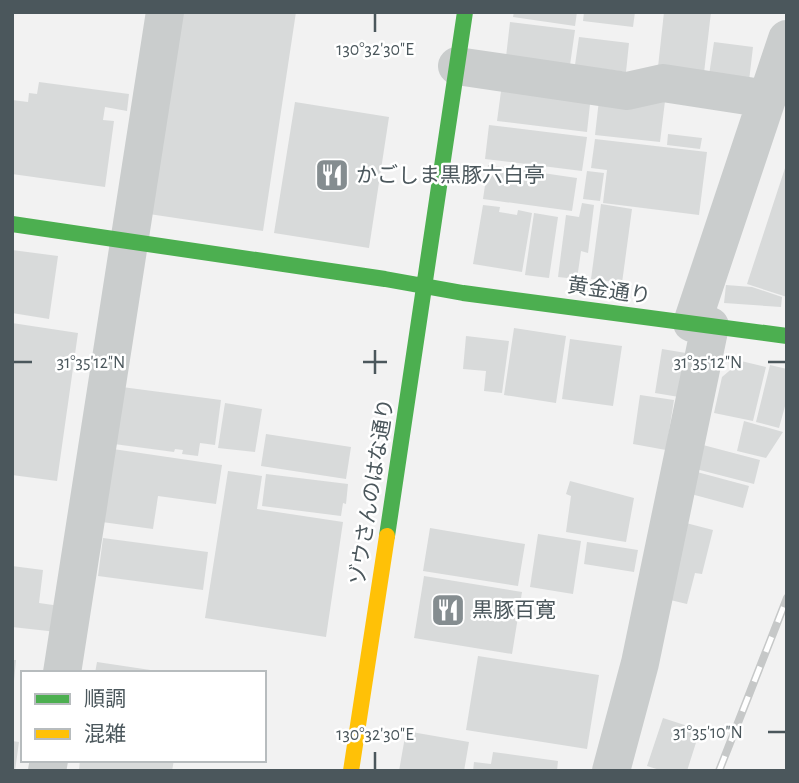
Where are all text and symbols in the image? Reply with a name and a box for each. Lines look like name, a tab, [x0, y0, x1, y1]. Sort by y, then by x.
text: 130°32'30"E	[336, 41, 414, 59]
restaurant icon: かごしま黒豚六白亭	[313, 156, 351, 194]
place label: かごしま黒豚六白亭	[356, 164, 545, 186]
street label: 黄金通り	[566, 274, 652, 307]
text: 31°35'12"N	[57, 354, 125, 372]
text: 31°35'12"N	[674, 354, 742, 372]
street label: ゾウさんのはな通り	[346, 397, 397, 587]
restaurant icon: 黒豚百寛	[429, 591, 467, 629]
place label: 黒豚百寛	[472, 599, 556, 621]
legend	[21, 671, 266, 762]
text: 順調	[84, 688, 126, 710]
text: 混雑	[84, 723, 126, 745]
text: 31°35'10"N	[673, 724, 743, 742]
text: 130°32'30"E	[336, 726, 414, 744]

